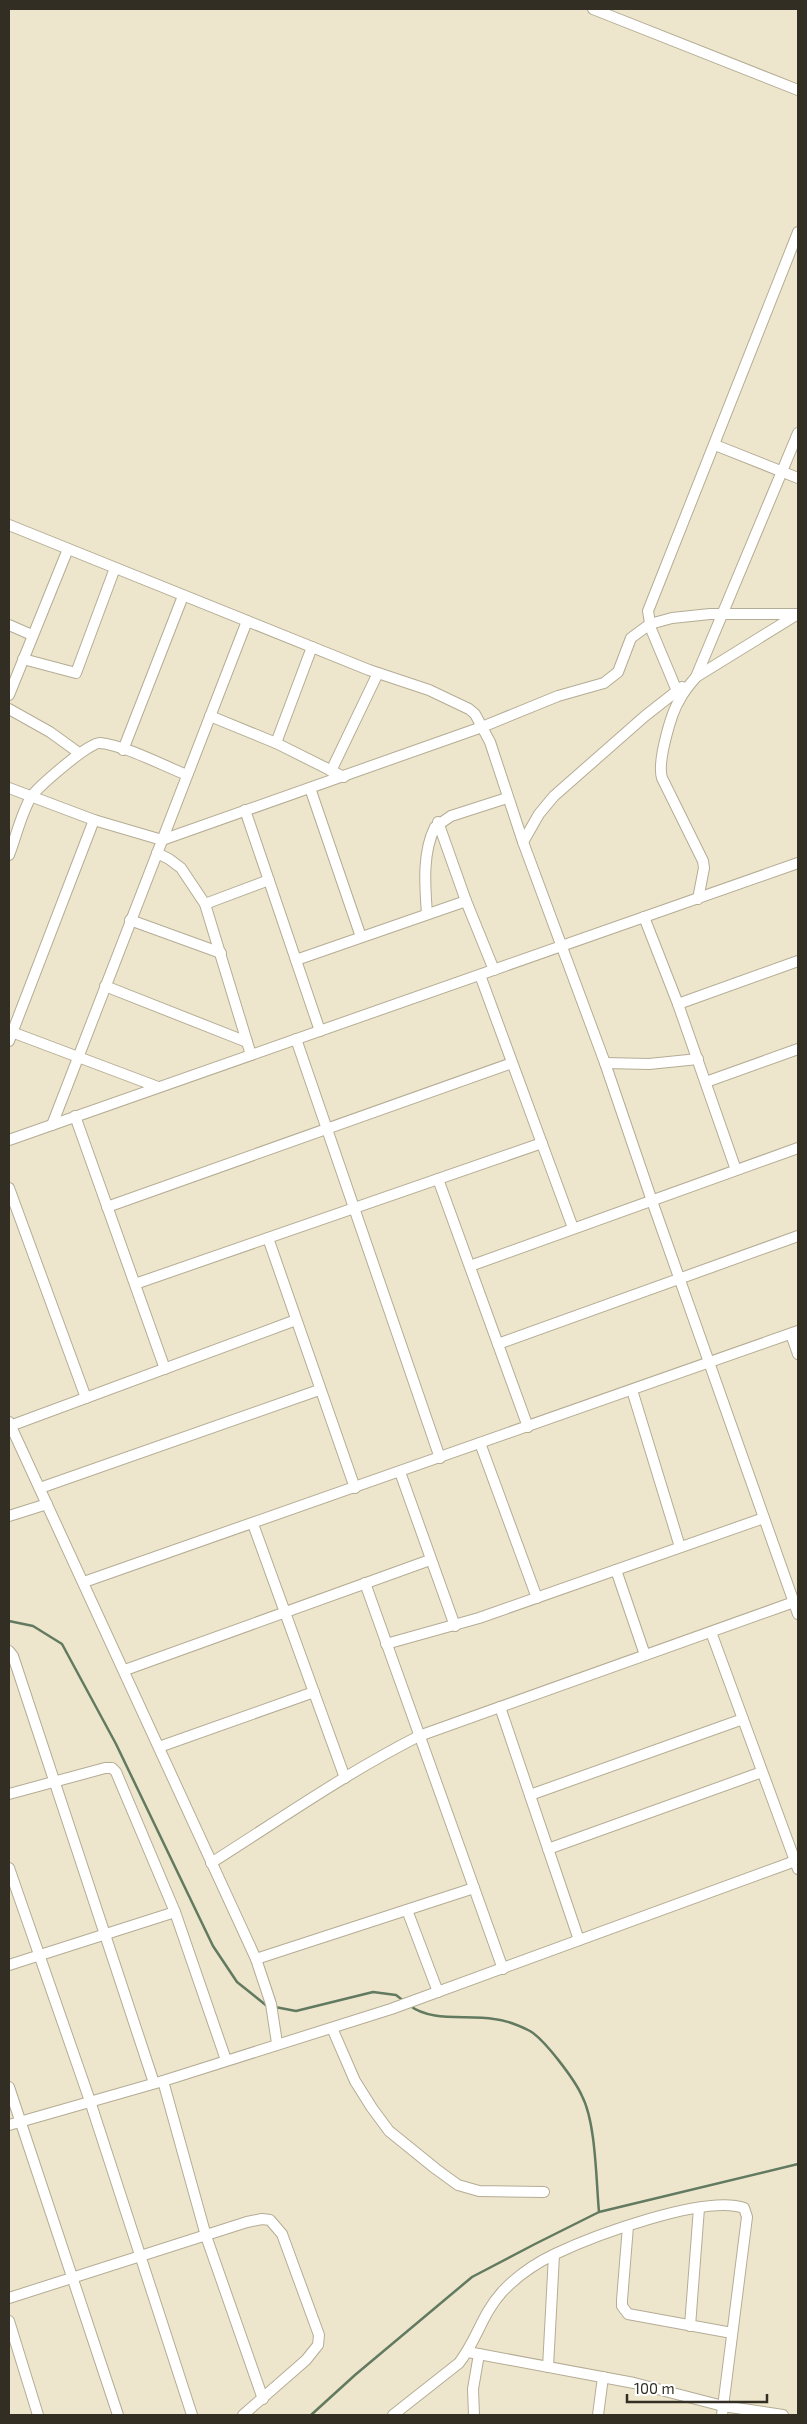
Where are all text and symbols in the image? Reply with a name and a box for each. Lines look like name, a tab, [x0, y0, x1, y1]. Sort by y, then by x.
scale bar	[627, 2372, 767, 2404]
text: 100 m	[634, 2379, 675, 2397]

